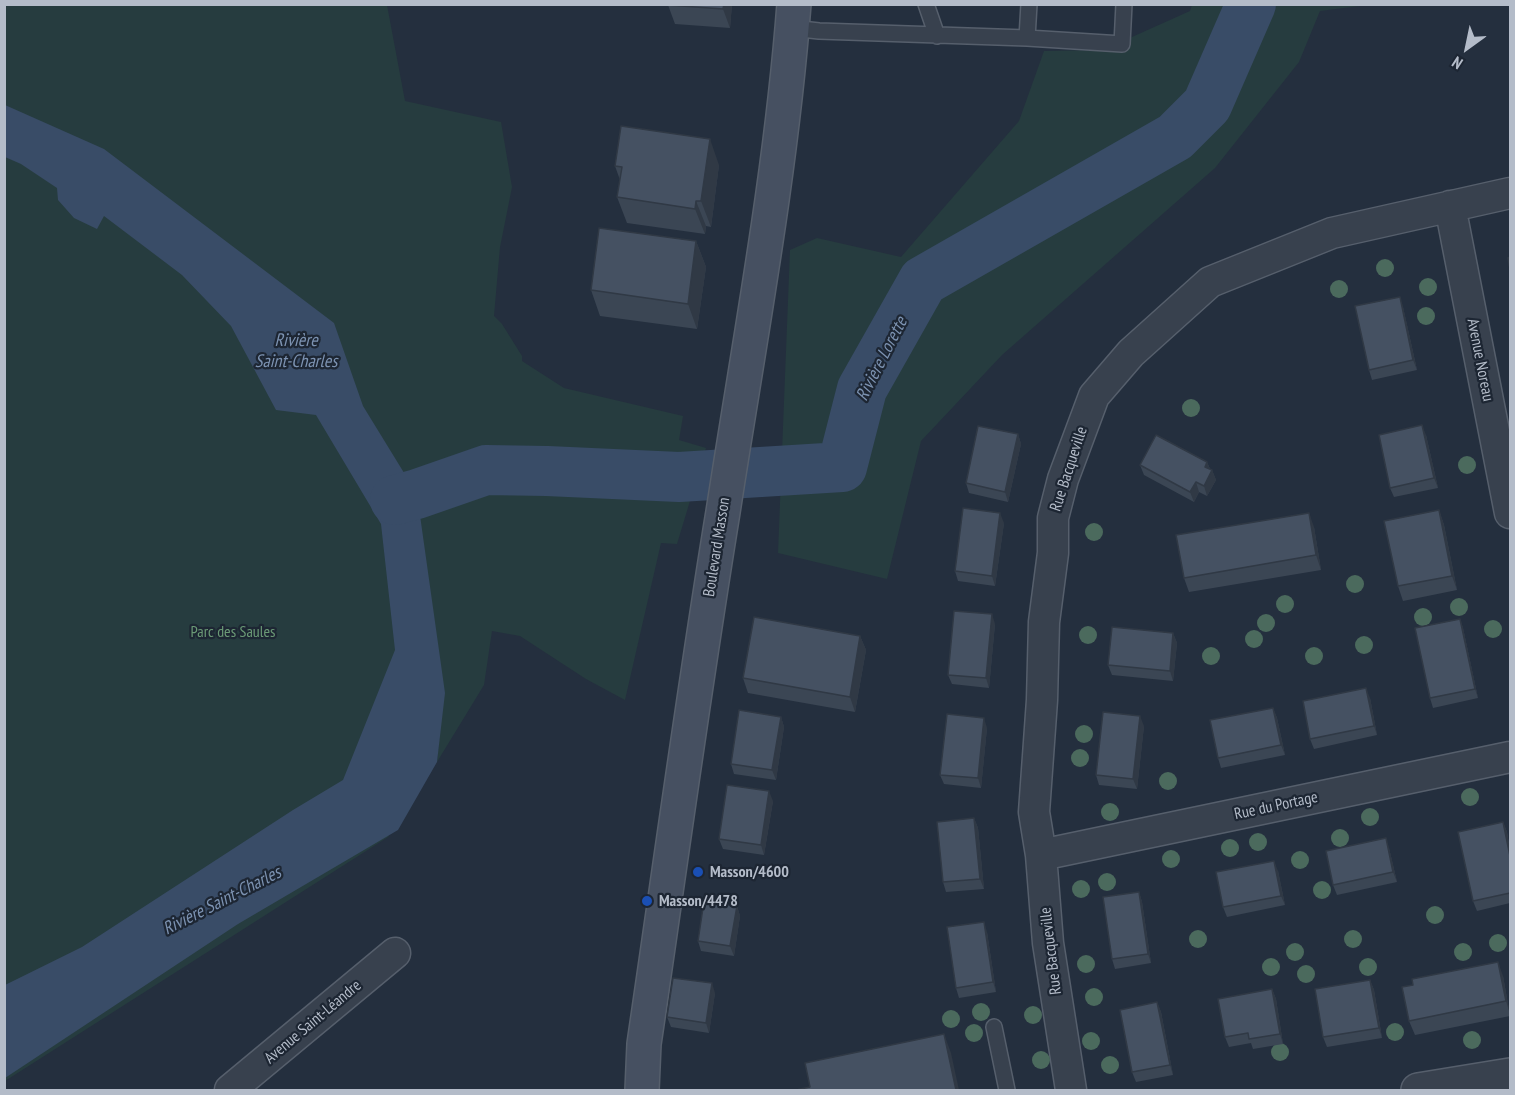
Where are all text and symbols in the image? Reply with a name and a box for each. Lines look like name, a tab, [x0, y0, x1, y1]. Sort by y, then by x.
north arrow	[1437, 18, 1497, 78]
text: N	[1448, 52, 1466, 74]
water label: Rivière Lorette	[852, 314, 912, 404]
street label: Avenue Noreau	[1463, 317, 1497, 403]
water label: Rivière Saint-Charles	[255, 330, 337, 372]
street label: Rue Bacqueville	[1046, 424, 1092, 514]
street label: Boulevard Masson	[700, 496, 734, 598]
park label: Parc des Saules	[191, 622, 275, 642]
street label: Rue du Portage	[1233, 788, 1319, 824]
water label: Rivière Saint-Charles	[159, 862, 285, 940]
place label: Masson/4600	[710, 862, 789, 882]
marker: Masson/4600	[691, 865, 705, 879]
place label: Masson/4478	[659, 891, 738, 911]
marker: Masson/4478	[640, 894, 654, 908]
street label: Rue Bacqueville	[1036, 906, 1066, 996]
street label: Avenue Saint-Léandre	[261, 976, 365, 1068]

